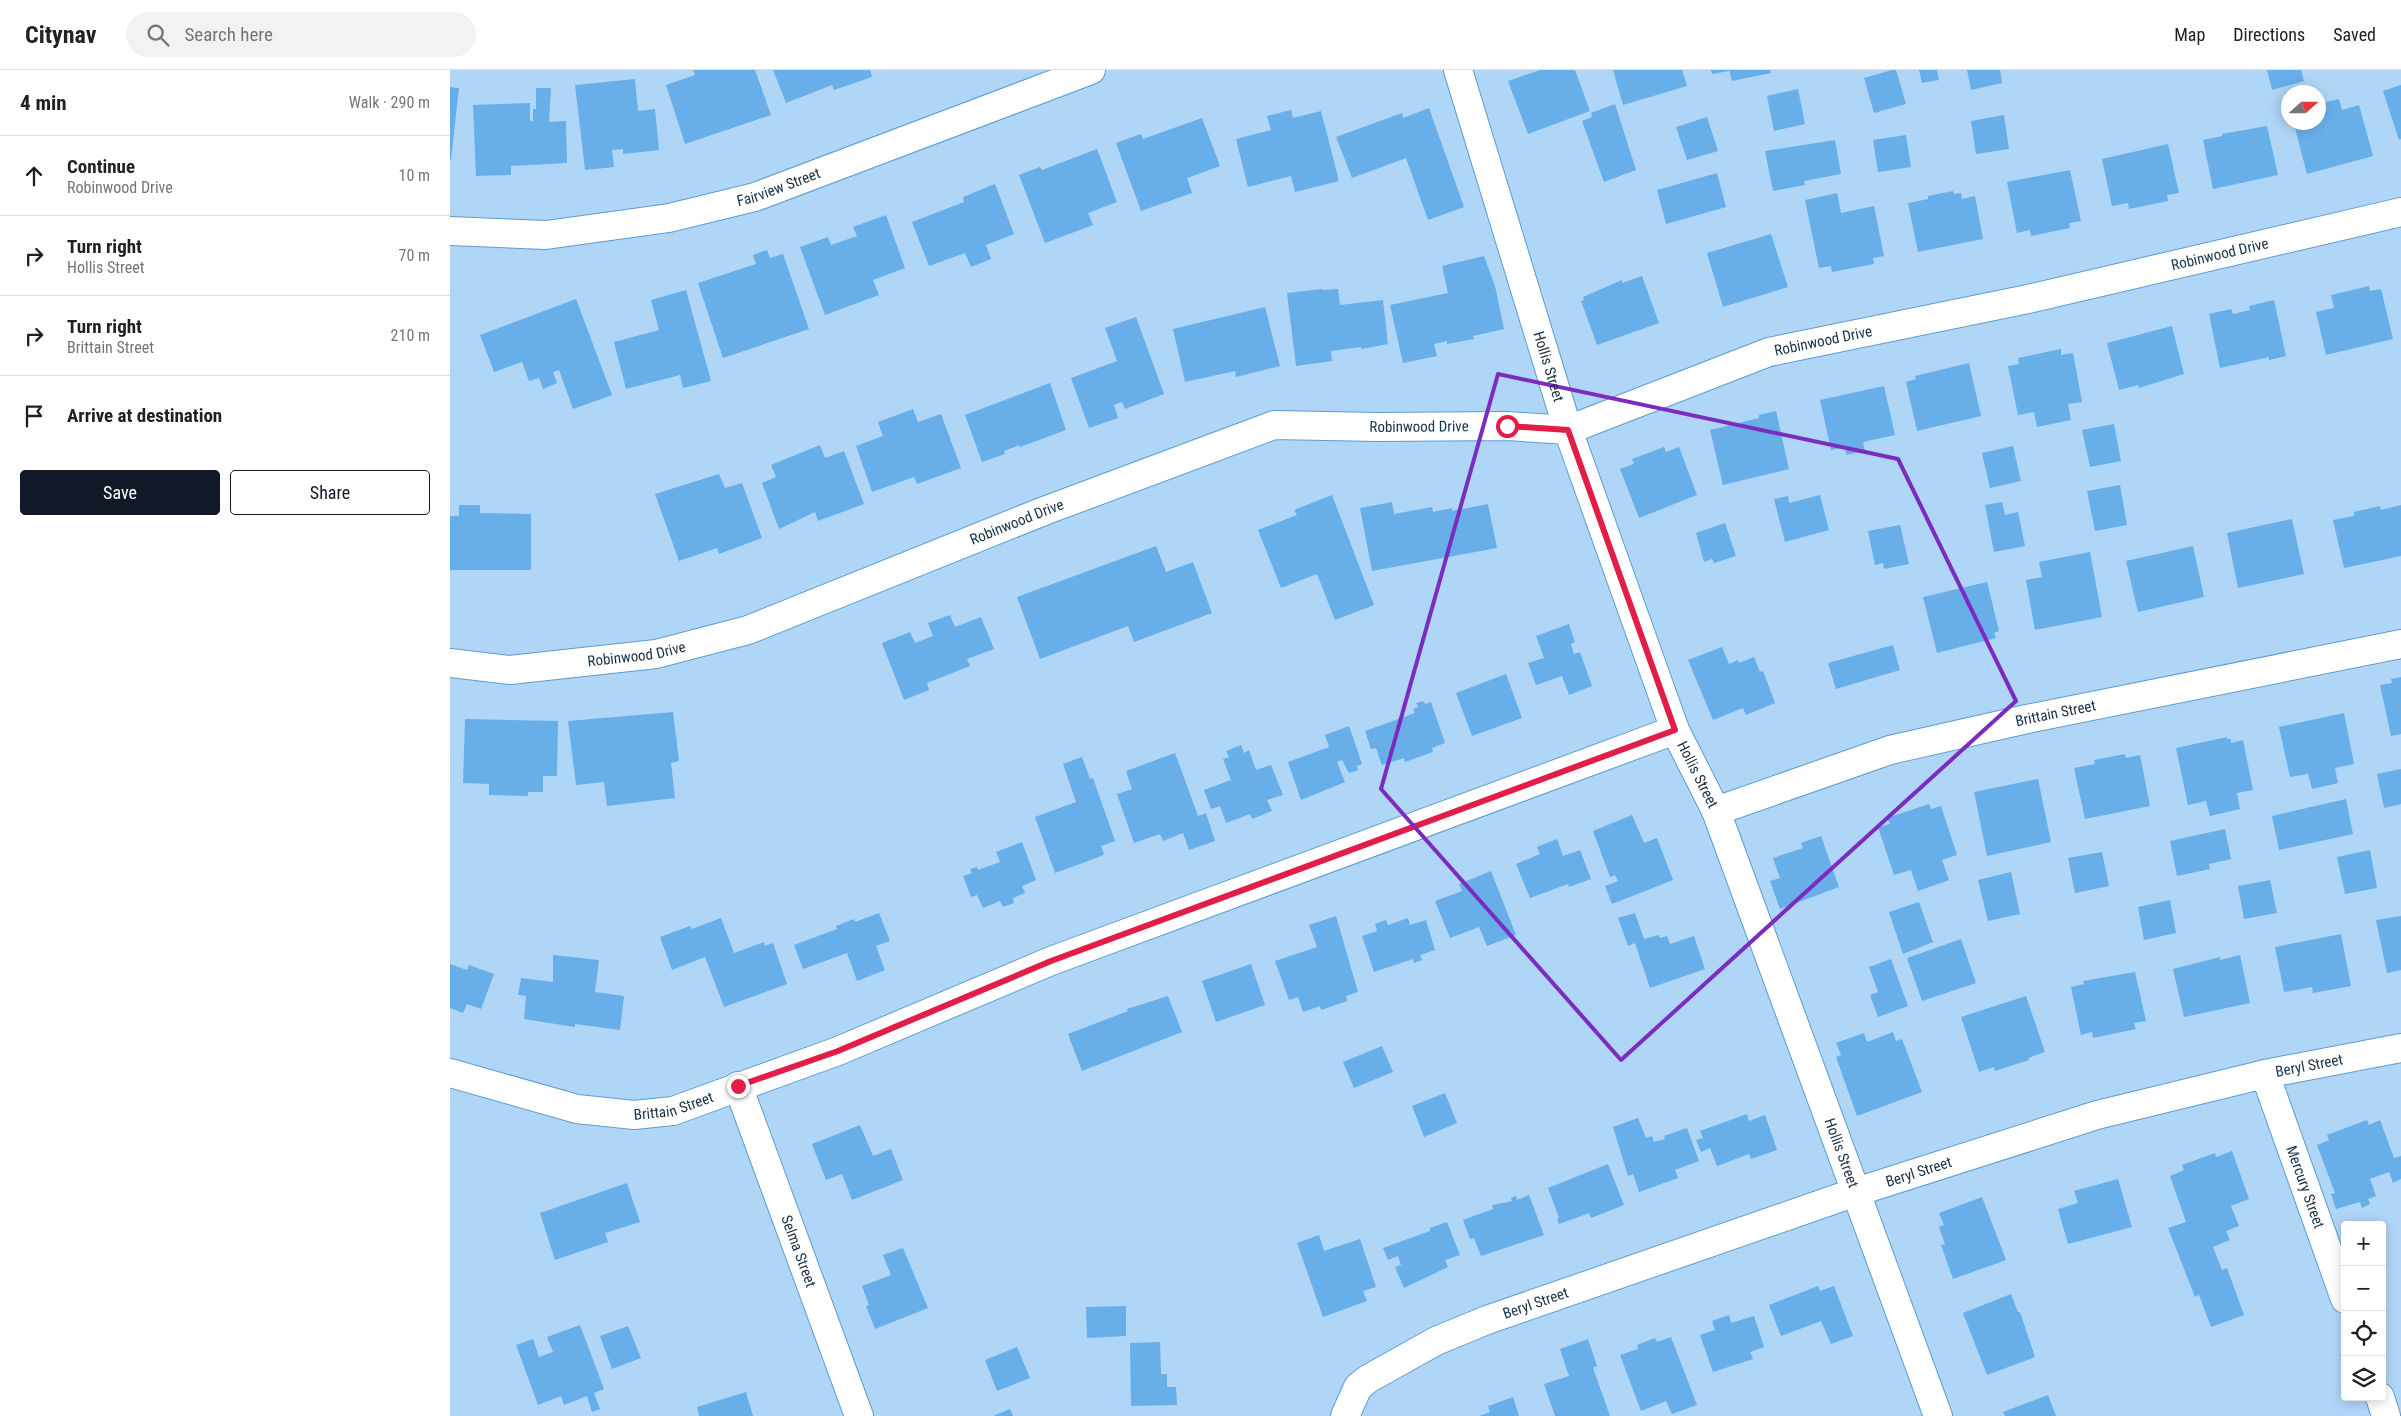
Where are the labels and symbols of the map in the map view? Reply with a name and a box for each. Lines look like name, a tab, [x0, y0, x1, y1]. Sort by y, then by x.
north arrow	[2281, 85, 2326, 130]
street label: Fairview Street	[735, 164, 823, 210]
street label: Robinwood Drive	[2169, 234, 2270, 274]
street label: Robinwood Drive	[1773, 322, 1874, 360]
street label: Hollis Street	[1529, 329, 1568, 404]
route start	[1496, 415, 1519, 438]
street label: Robinwood Drive	[1369, 417, 1469, 436]
street label: Robinwood Drive	[967, 495, 1066, 549]
street label: Robinwood Drive	[587, 638, 688, 670]
street label: Brittain Street	[2014, 696, 2097, 730]
street label: Hollis Street	[1673, 738, 1722, 811]
street label: Beryl Street	[2274, 1050, 2344, 1081]
route end	[727, 1075, 750, 1098]
street label: Brittain Street	[633, 1088, 716, 1124]
street label: Hollis Street	[1821, 1116, 1862, 1190]
street label: Mercury Street	[2282, 1143, 2328, 1231]
street label: Beryl Street	[1883, 1153, 1954, 1191]
street label: Selma Street	[777, 1213, 820, 1290]
street label: Beryl Street	[1500, 1283, 1571, 1323]

